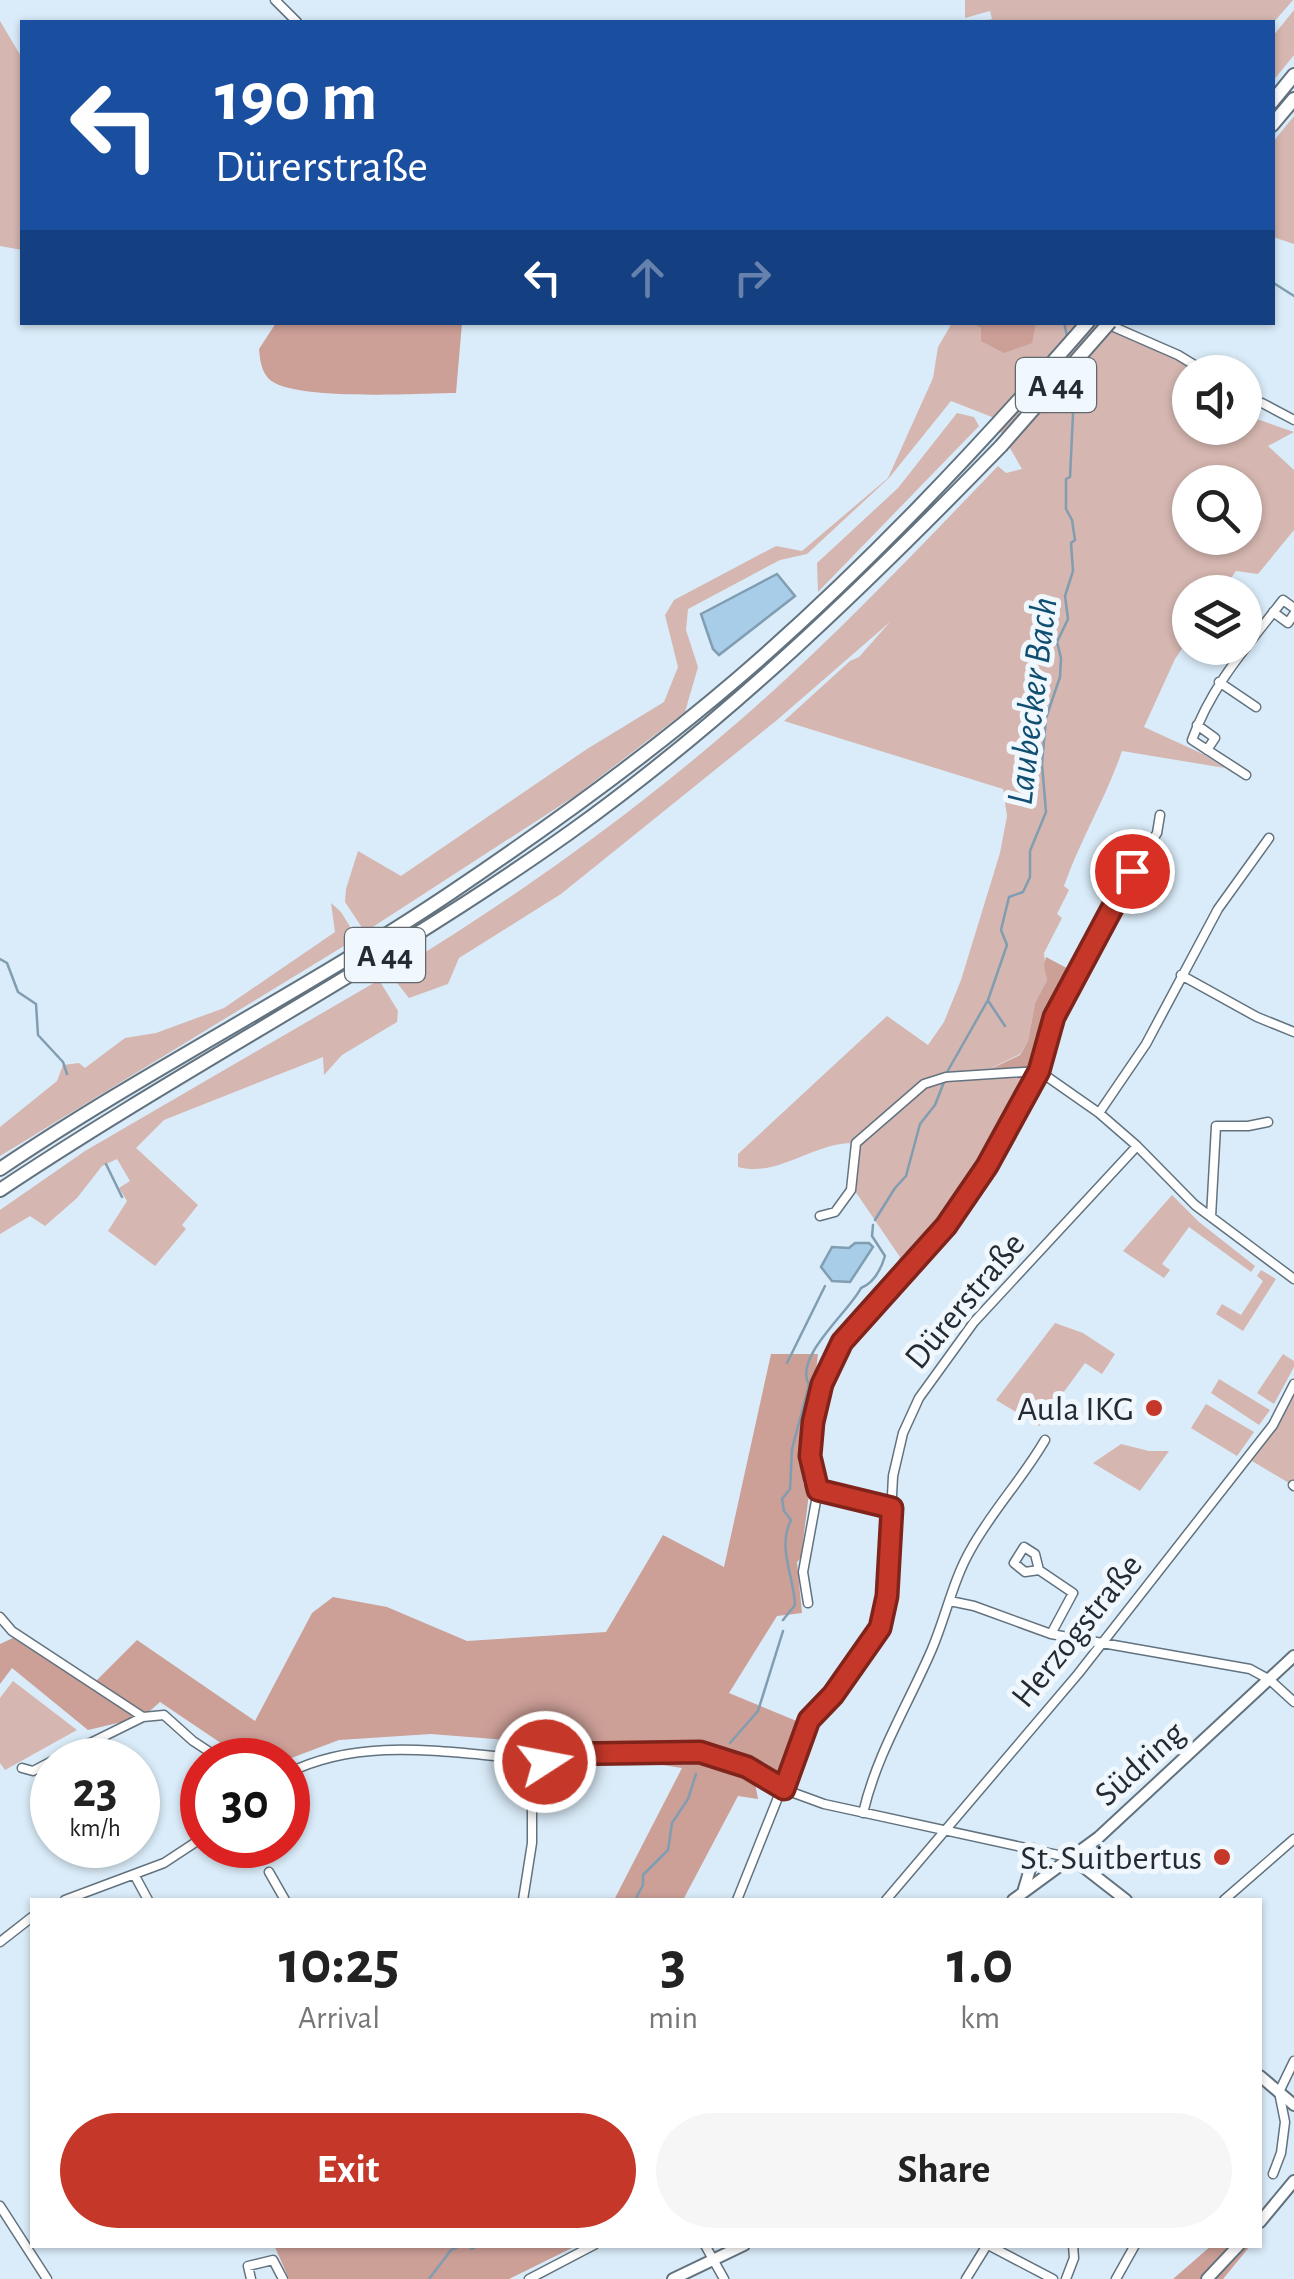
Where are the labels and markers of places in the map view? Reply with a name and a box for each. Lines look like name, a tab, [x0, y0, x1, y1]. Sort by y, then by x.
pin	[1090, 829, 1175, 914]
place label: Aula IKG	[1017, 1392, 1134, 1427]
marker: Aula IKG	[1143, 1397, 1165, 1419]
place label: St. Suitbertus	[1020, 1841, 1202, 1876]
marker: St. Suitbertus	[1211, 1846, 1233, 1868]

